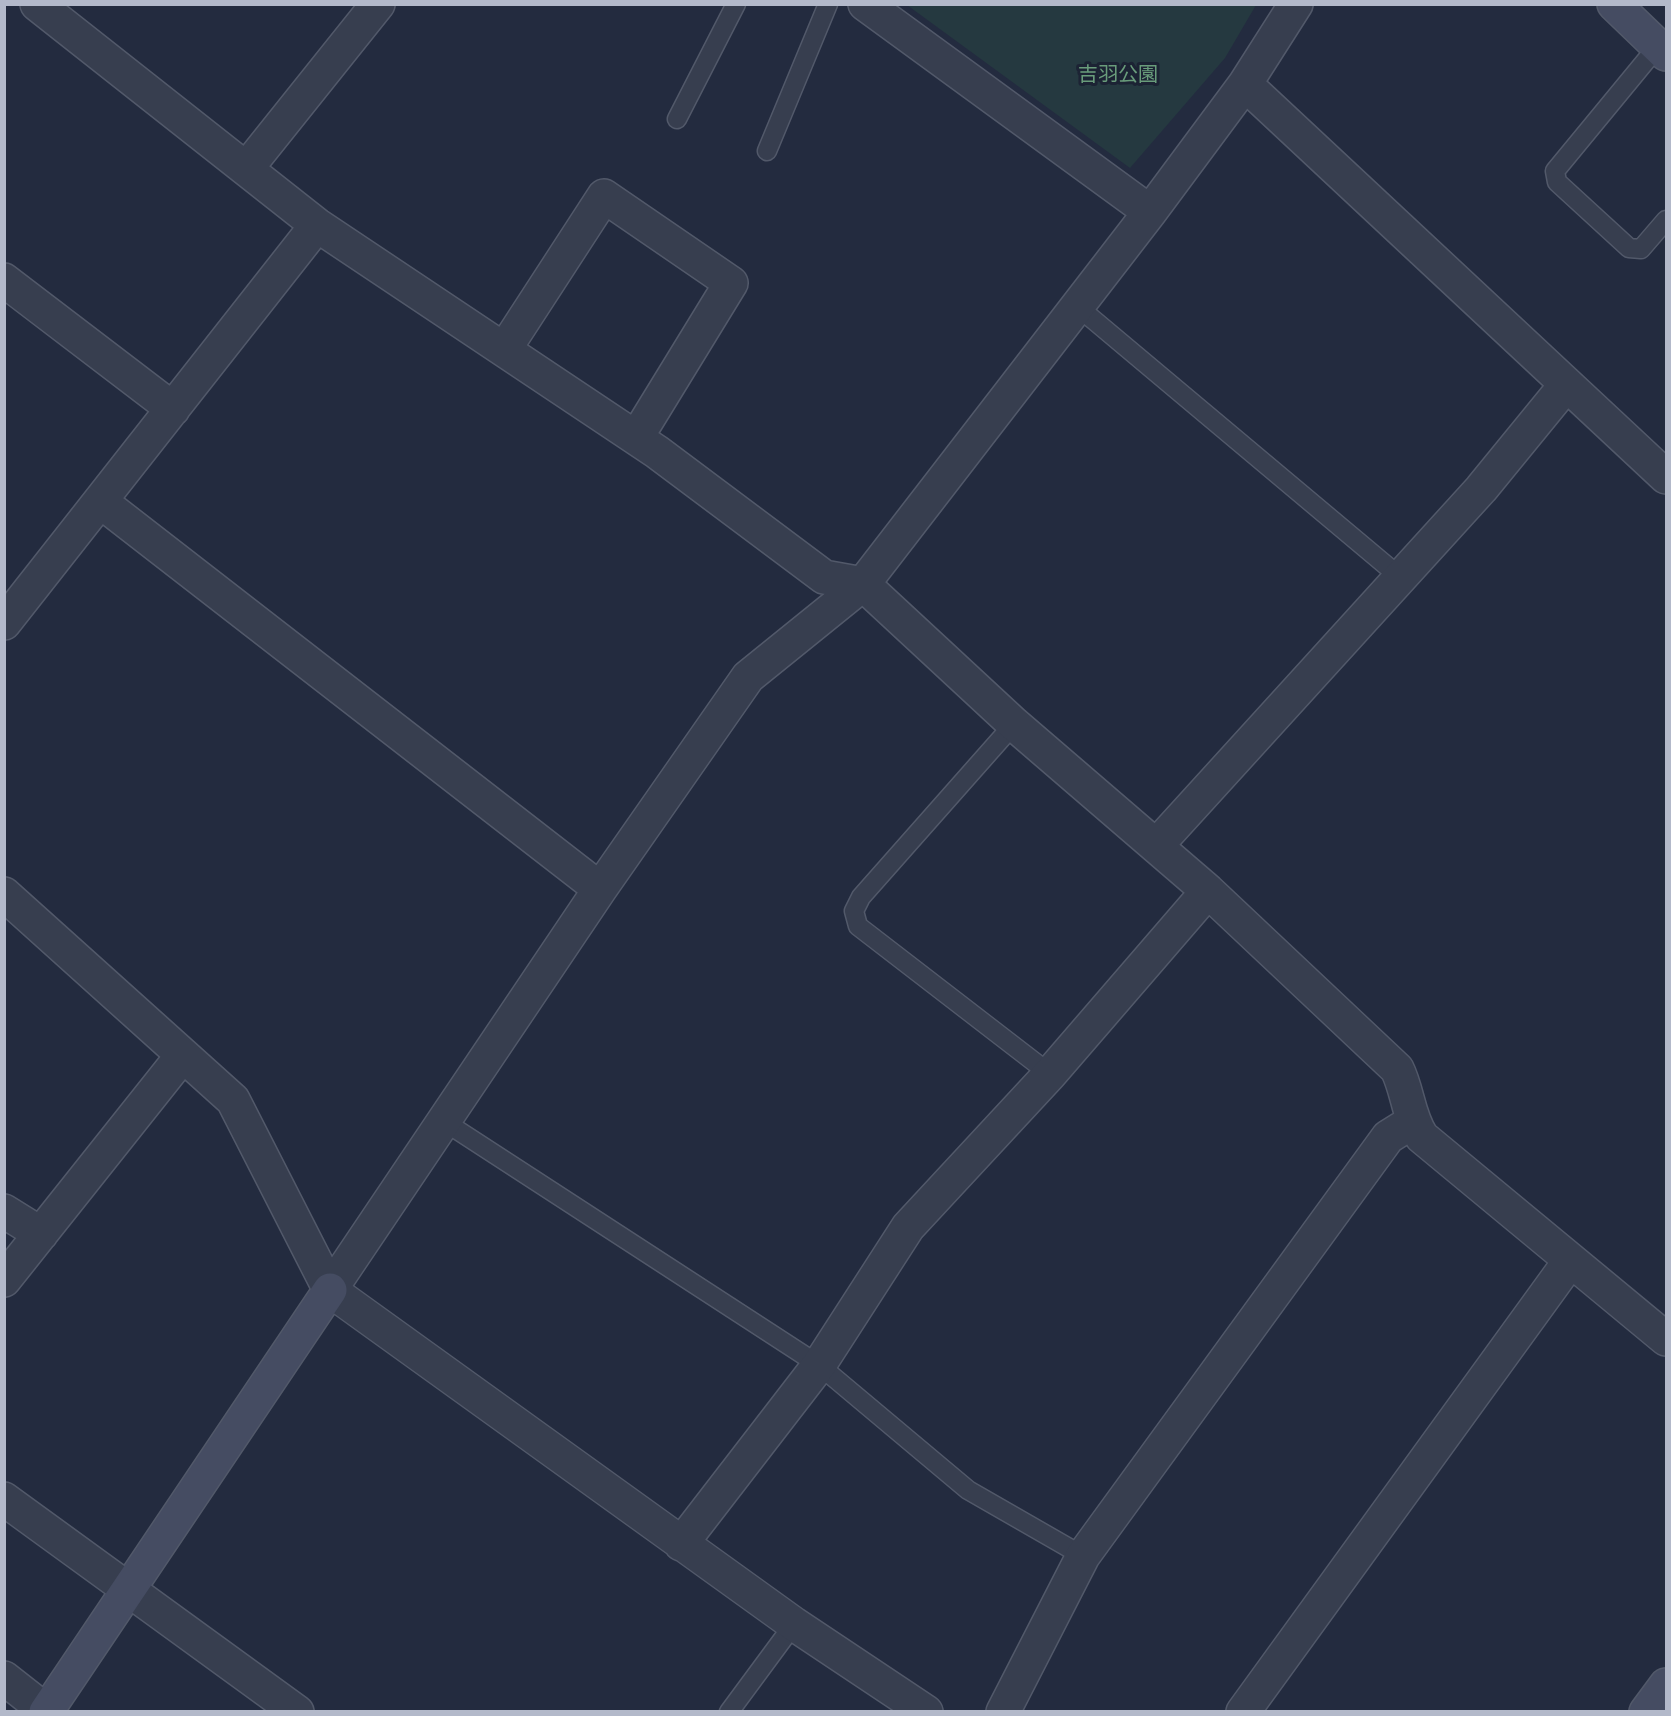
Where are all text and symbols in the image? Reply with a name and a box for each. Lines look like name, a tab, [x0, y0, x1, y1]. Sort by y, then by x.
park label: 吉羽公園	[1078, 62, 1158, 86]

